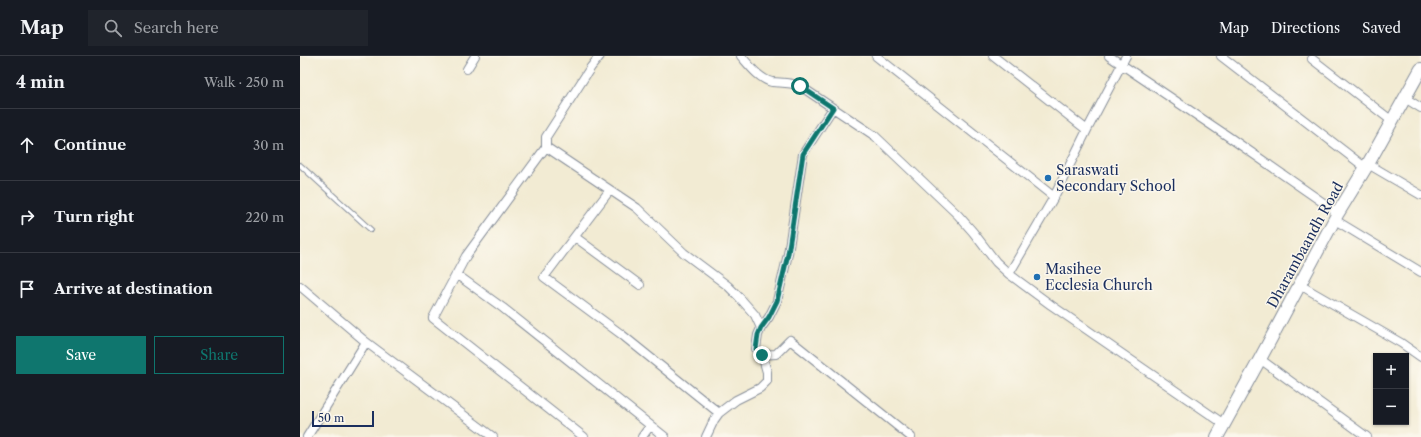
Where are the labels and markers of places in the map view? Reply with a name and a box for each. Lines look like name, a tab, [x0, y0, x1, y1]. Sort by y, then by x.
place label: Saraswati Secondary School	[1056, 161, 1176, 195]
marker: Saraswati Secondary School	[1043, 173, 1053, 183]
place label: Masihee Ecclesia Church	[1045, 260, 1153, 294]
marker: Masihee Ecclesia Church	[1032, 272, 1042, 282]

